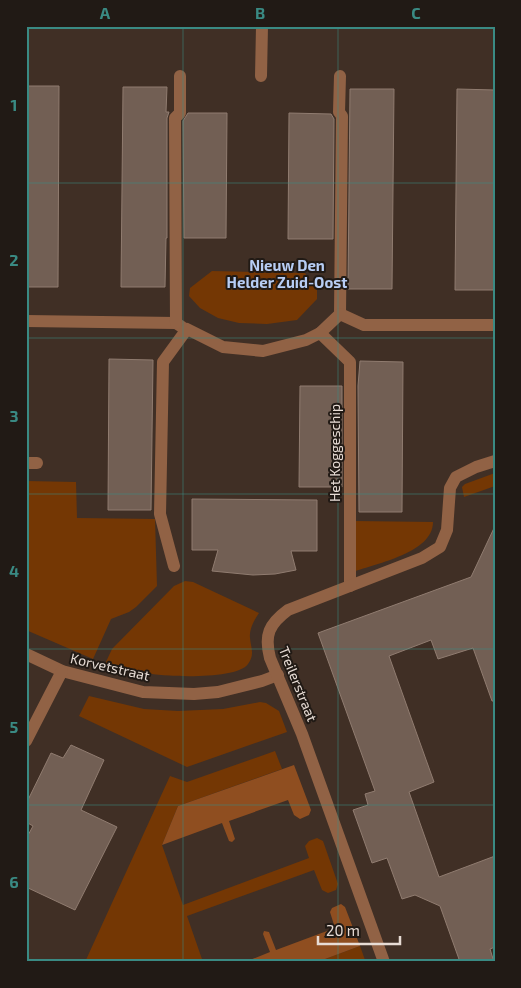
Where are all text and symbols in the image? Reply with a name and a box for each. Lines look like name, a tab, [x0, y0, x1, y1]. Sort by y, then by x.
text: A	[100, 3, 111, 22]
text: B	[255, 3, 265, 22]
text: C	[411, 3, 421, 22]
text: 1	[11, 95, 17, 114]
text: 2	[9, 250, 19, 269]
district label: Nieuw Den Helder Zuid-Oost	[227, 256, 347, 291]
street label: Het Koggeschip	[326, 404, 343, 502]
text: 3	[9, 406, 19, 425]
text: 4	[9, 561, 19, 580]
street label: Treilerstraat	[276, 644, 321, 724]
street label: Korvetstraat	[69, 649, 151, 684]
text: 5	[10, 717, 19, 736]
text: 6	[9, 872, 19, 891]
scale bar	[318, 913, 401, 945]
text: 20 m	[326, 921, 360, 939]

